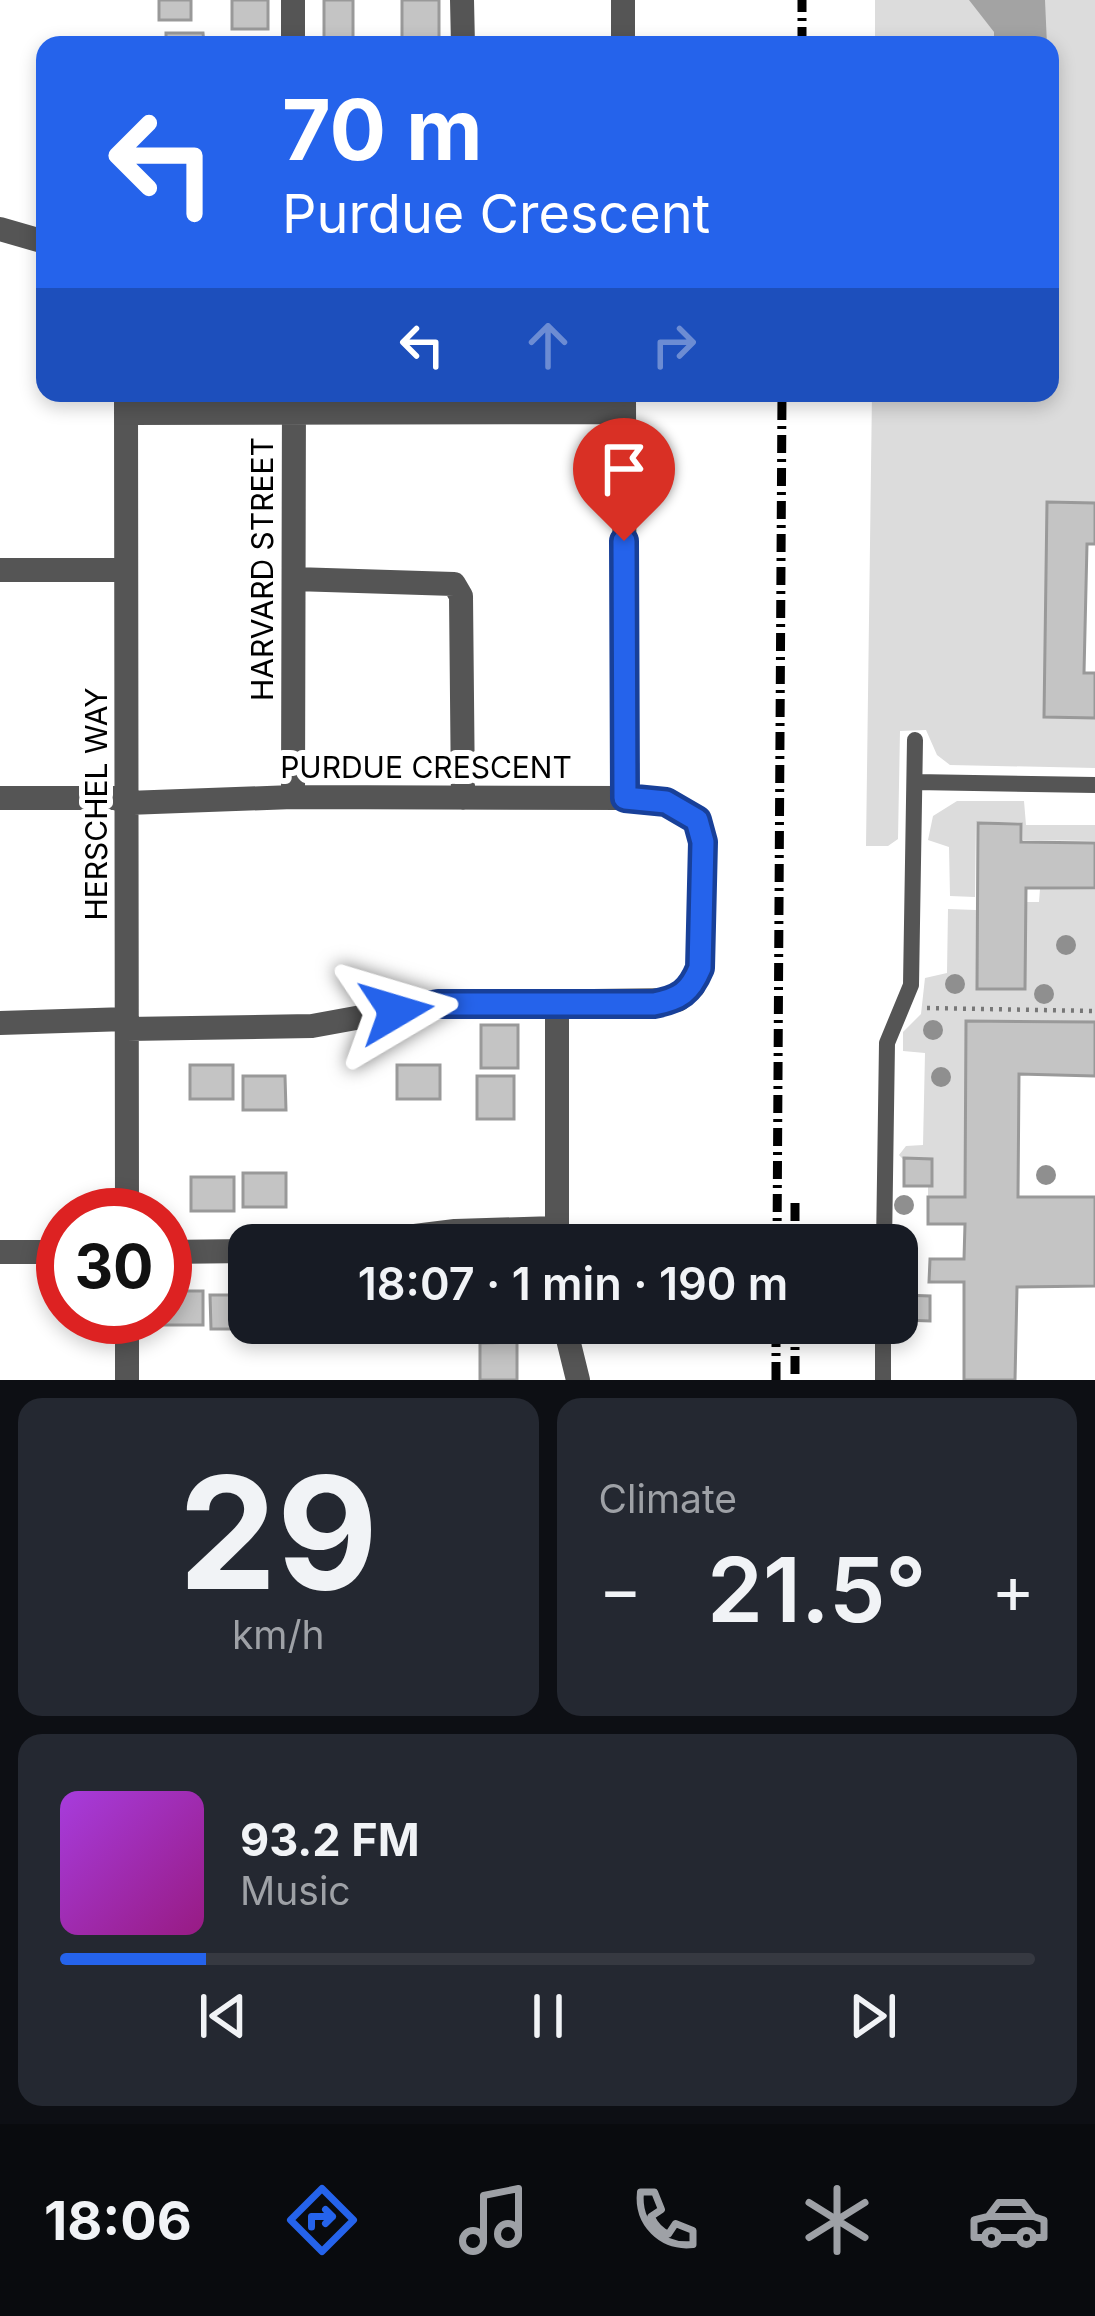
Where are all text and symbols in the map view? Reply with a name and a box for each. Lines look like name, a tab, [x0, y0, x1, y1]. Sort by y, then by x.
text: 70 m	[282, 79, 483, 180]
icon: left	[84, 84, 240, 240]
text: Purdue Crescent	[282, 181, 710, 246]
icon: left	[389, 312, 455, 378]
icon: ahead	[515, 312, 581, 378]
icon: right	[641, 312, 707, 378]
pin	[573, 418, 675, 541]
icon: arrive	[591, 436, 657, 502]
street label: HARVARD STREET	[244, 437, 280, 701]
street label: HERSCHEL WAY	[78, 687, 114, 921]
street label: PURDUE CRESCENT	[280, 749, 572, 785]
position arrow	[333, 948, 459, 1074]
speed limit sign: 30	[36, 1188, 192, 1344]
text: 18:07 · 1 min · 190 m	[358, 1256, 788, 1311]
text: 29	[178, 1438, 378, 1627]
text: Climate	[599, 1475, 737, 1522]
text: 21.5°	[707, 1535, 927, 1644]
text: −	[599, 1549, 642, 1629]
text: +	[991, 1549, 1035, 1629]
text: km/h	[232, 1611, 325, 1658]
text: 93.2 FM	[240, 1812, 420, 1867]
text: Music	[240, 1867, 351, 1914]
icon: previous	[190, 1983, 256, 2049]
icon: pause	[515, 1983, 581, 2049]
icon: next	[840, 1983, 906, 2049]
icon: directions	[280, 2178, 364, 2262]
icon: music	[452, 2178, 536, 2262]
icon: phone	[623, 2178, 707, 2262]
icon: climate	[795, 2178, 879, 2262]
icon: car	[967, 2178, 1051, 2262]
text: 18:06	[44, 2188, 192, 2253]

